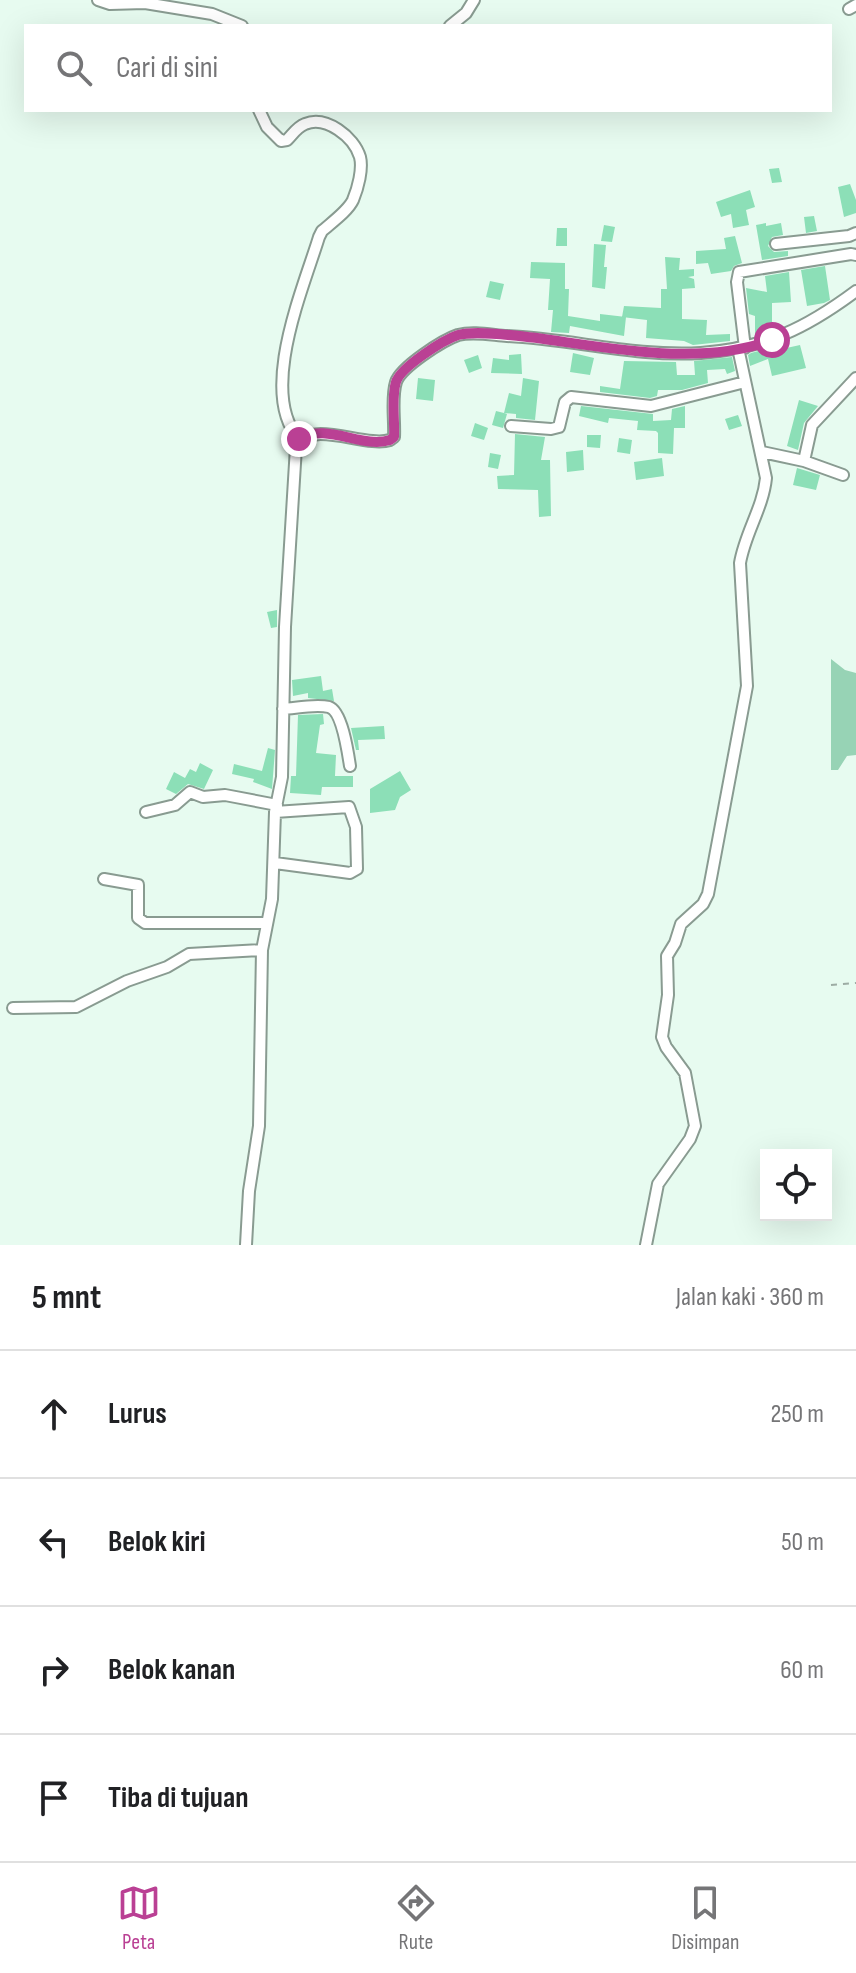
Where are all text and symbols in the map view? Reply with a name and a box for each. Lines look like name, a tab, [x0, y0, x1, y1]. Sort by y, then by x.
search box	[24, 24, 832, 112]
icon: search	[52, 46, 96, 90]
text: Cari di sini	[116, 50, 218, 86]
route start	[754, 322, 790, 358]
route end	[281, 421, 317, 457]
map controls	[760, 1149, 832, 1221]
button: locate	[760, 1149, 832, 1221]
text: 5 mnt	[32, 1277, 101, 1318]
text: Jalan kaki · 360 m	[676, 1282, 824, 1313]
icon: ahead	[32, 1392, 76, 1436]
text: Lurus	[108, 1396, 167, 1432]
text: 250 m	[770, 1399, 824, 1430]
icon: left	[32, 1520, 76, 1564]
text: Belok kiri	[108, 1524, 206, 1560]
text: 50 m	[781, 1527, 824, 1558]
icon: right	[32, 1648, 76, 1692]
text: Belok kanan	[108, 1652, 235, 1688]
text: 60 m	[780, 1655, 824, 1686]
icon: arrive	[32, 1776, 76, 1820]
text: Tiba di tujuan	[108, 1780, 249, 1816]
tab: Peta	[117, 1881, 161, 1956]
tab: Rute	[394, 1881, 438, 1956]
tab: Disimpan	[671, 1881, 739, 1956]

